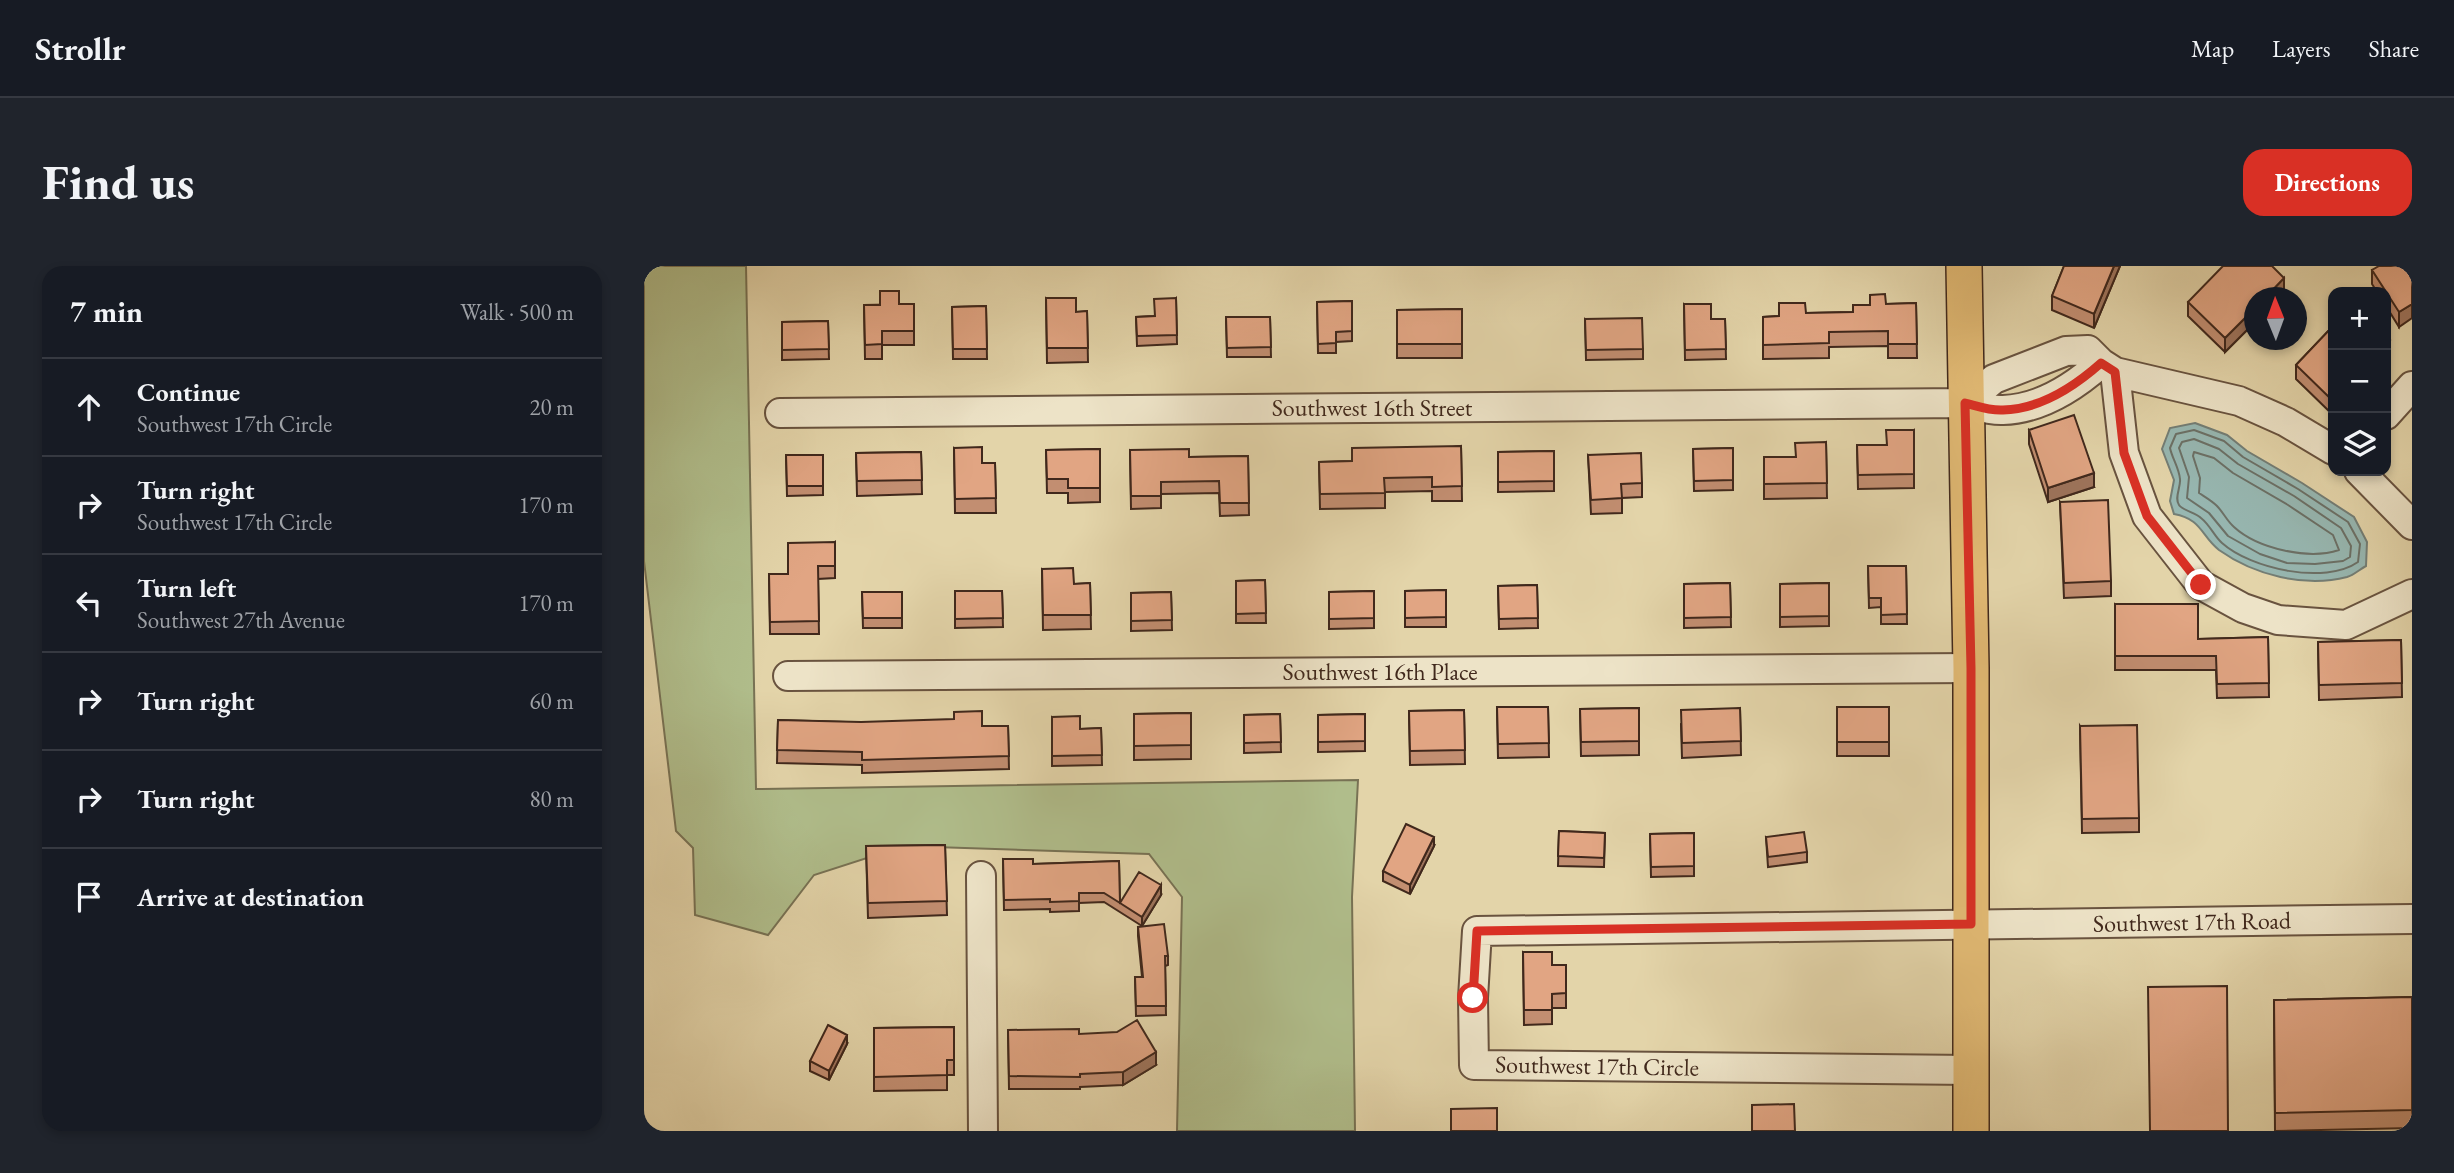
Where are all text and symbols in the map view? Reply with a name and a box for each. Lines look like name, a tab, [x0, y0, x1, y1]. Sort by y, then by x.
text: Strollr	[35, 27, 126, 70]
text: Map	[2191, 33, 2234, 64]
text: Layers	[2272, 33, 2331, 64]
text: Share	[2369, 33, 2419, 64]
button: Directions	[2243, 149, 2412, 216]
text: Find us	[42, 150, 194, 214]
north arrow	[2244, 287, 2307, 350]
map controls	[2328, 287, 2391, 476]
button: +	[2328, 287, 2391, 350]
text: 7 min	[70, 292, 143, 331]
text: Walk · 500 m	[460, 297, 574, 327]
button: −	[2328, 350, 2391, 413]
text: Continue	[137, 375, 240, 409]
icon: ahead	[70, 388, 108, 426]
text: 20 m	[529, 392, 574, 422]
street label: Southwest 16th Street	[1272, 392, 1473, 423]
text: Southwest 17th Circle	[137, 409, 332, 439]
button: layers	[2328, 413, 2391, 476]
text: Turn right	[137, 473, 255, 507]
icon: right	[70, 486, 108, 524]
text: 170 m	[518, 490, 574, 520]
text: Southwest 17th Circle	[137, 507, 332, 537]
route end	[2185, 569, 2216, 600]
text: Turn left	[137, 571, 236, 605]
icon: left	[70, 584, 108, 622]
text: 170 m	[518, 588, 574, 618]
text: Southwest 27th Avenue	[137, 605, 345, 635]
street label: Southwest 16th Place	[1282, 656, 1478, 687]
icon: right	[70, 682, 108, 720]
text: Turn right	[137, 684, 255, 718]
text: 60 m	[529, 686, 574, 716]
icon: right	[70, 780, 108, 818]
text: Turn right	[137, 782, 255, 816]
text: 80 m	[529, 784, 574, 814]
icon: arrive	[70, 878, 108, 916]
text: Arrive at destination	[137, 880, 364, 914]
street label: Southwest 17th Road	[2093, 904, 2292, 939]
route start	[1457, 982, 1488, 1013]
street label: Southwest 17th Circle	[1495, 1048, 1699, 1083]

